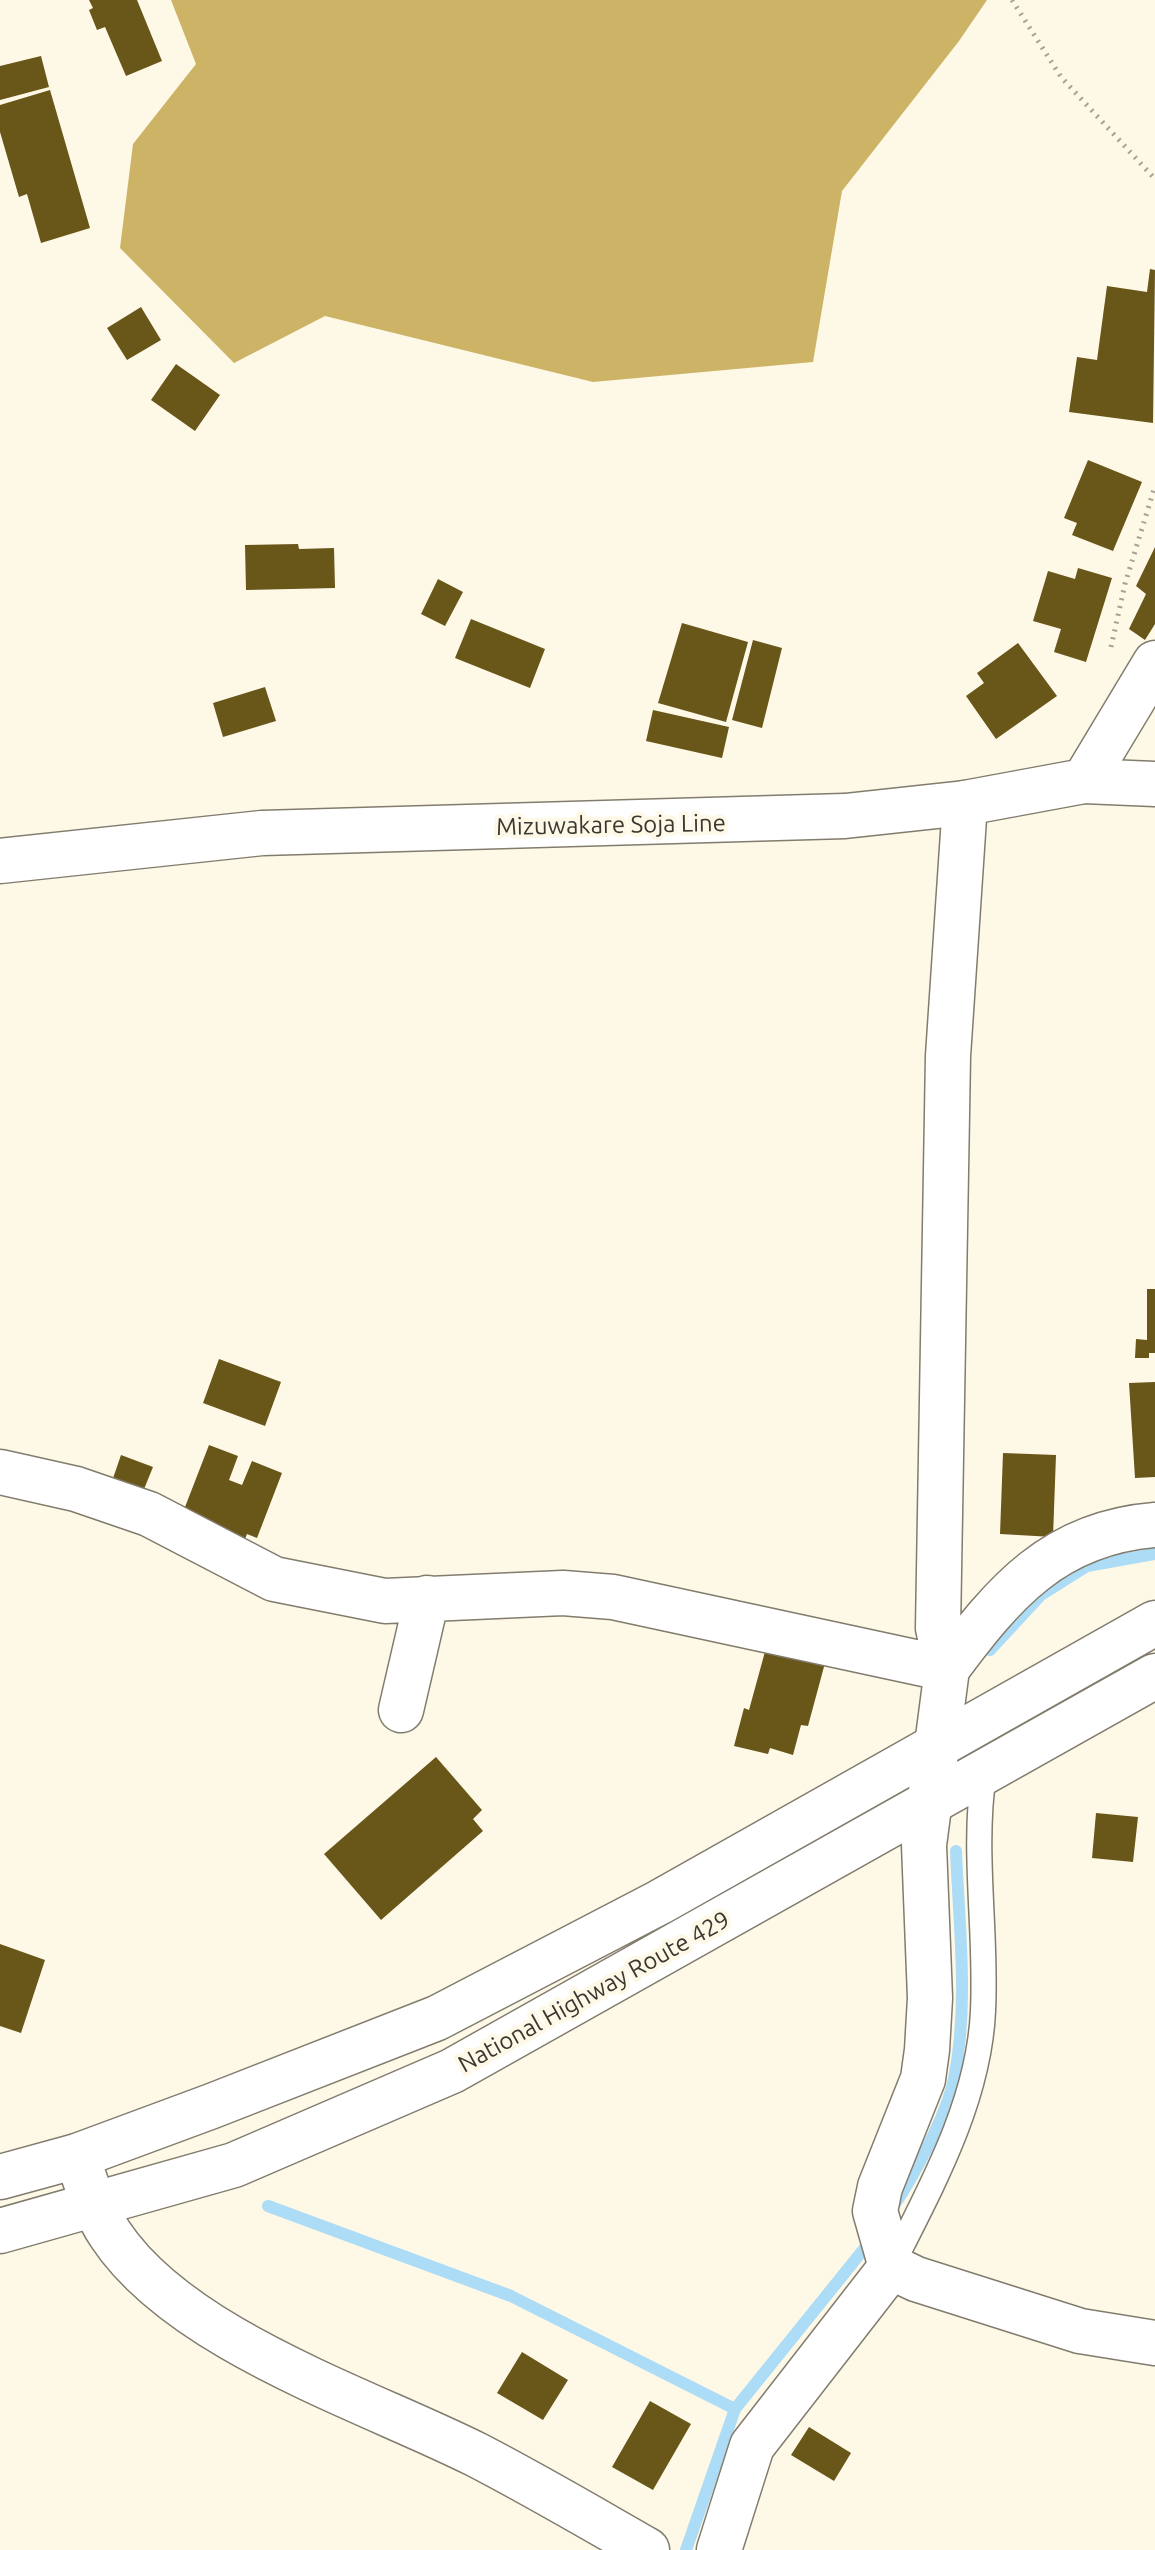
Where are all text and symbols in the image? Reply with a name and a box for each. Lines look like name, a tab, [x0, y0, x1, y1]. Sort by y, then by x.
street label: Mizuwakare Soja Line	[496, 809, 726, 841]
street label: National Highway Route 429	[453, 1905, 735, 2079]

